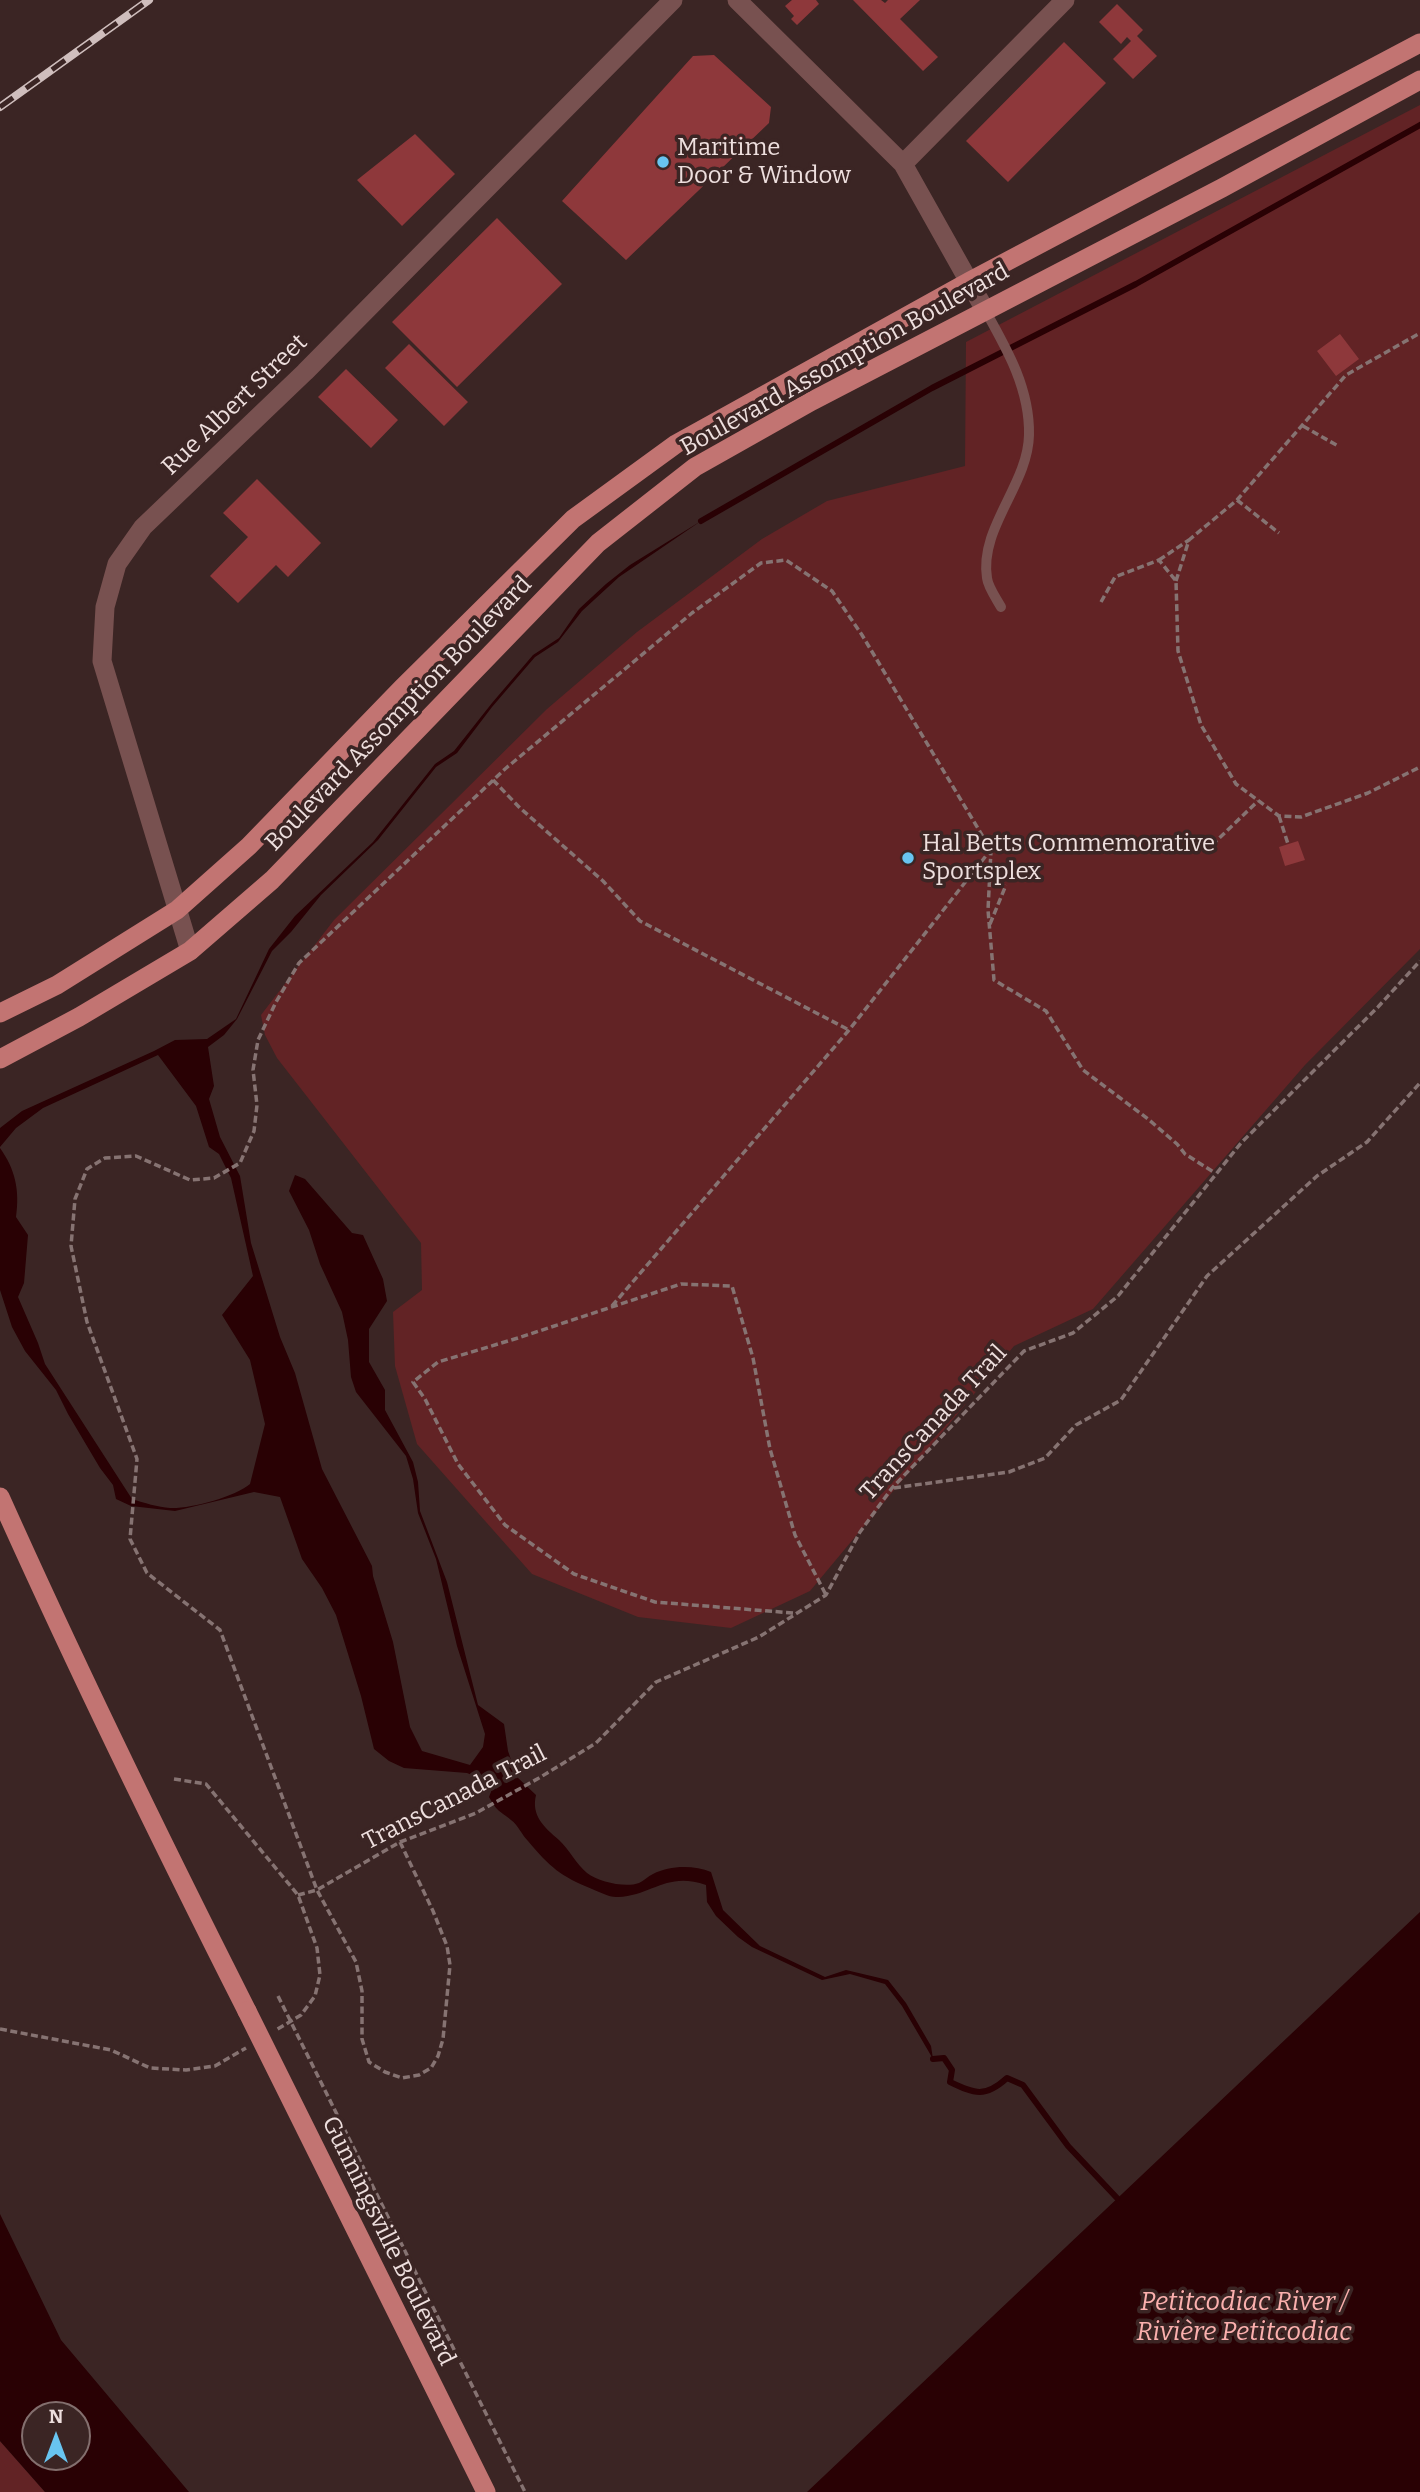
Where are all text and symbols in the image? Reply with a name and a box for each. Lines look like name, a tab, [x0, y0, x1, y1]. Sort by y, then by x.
place label: Maritime Door & Window	[677, 134, 851, 190]
marker: Maritime Door & Window	[655, 154, 671, 170]
street label: Boulevard Assomption Boulevard	[676, 257, 1014, 463]
street label: Rue Albert Street	[156, 328, 314, 482]
street label: Boulevard Assomption Boulevard	[260, 571, 538, 857]
place label: Hal Betts Commemorative Sportsplex	[922, 830, 1215, 886]
marker: Hal Betts Commemorative Sportsplex	[900, 850, 916, 866]
street label: TransCanada Trail	[855, 1339, 1013, 1507]
street label: TransCanada Trail	[359, 1739, 551, 1857]
street label: Gunningsville Boulevard	[315, 2112, 461, 2370]
water label: Petitcodiac River / Rivière Petitcodiac	[1136, 2287, 1352, 2348]
north arrow	[21, 2401, 91, 2471]
text: N	[49, 2405, 63, 2428]

